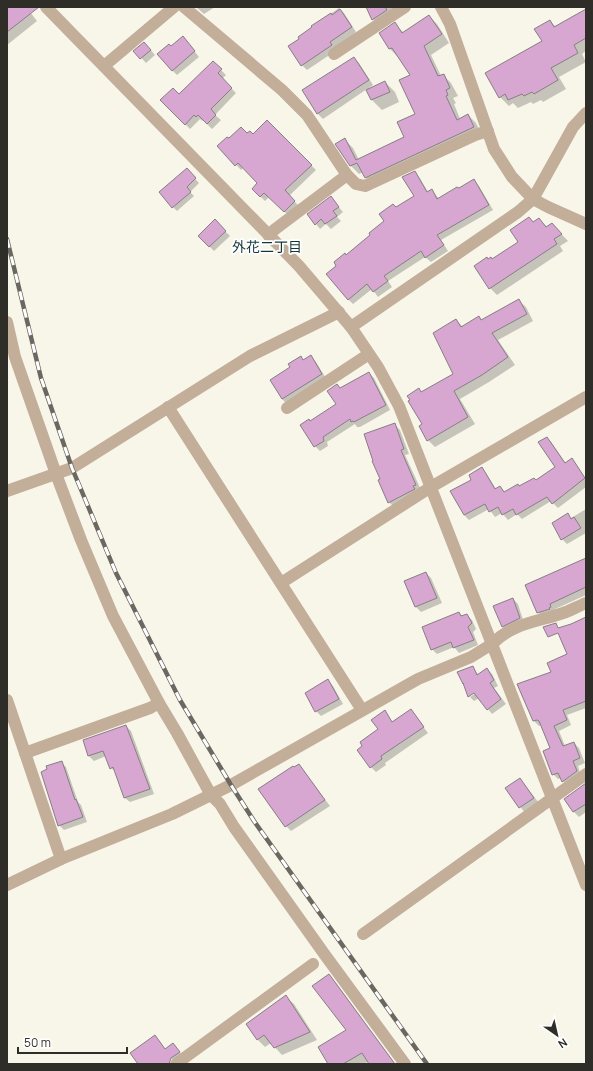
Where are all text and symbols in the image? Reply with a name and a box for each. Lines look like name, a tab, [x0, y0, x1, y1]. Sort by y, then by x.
district label: 外花二丁目	[232, 237, 302, 256]
north arrow	[537, 1015, 577, 1055]
scale bar	[18, 1029, 127, 1055]
text: 50 m	[24, 1034, 51, 1051]
text: N	[555, 1035, 570, 1052]

